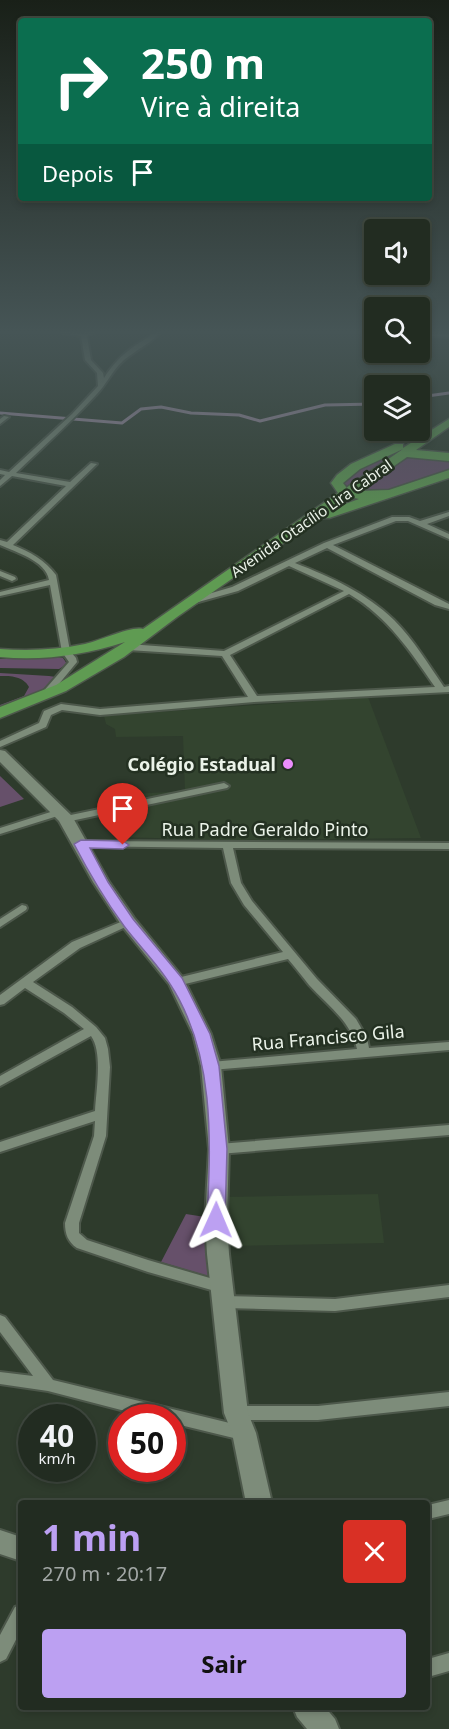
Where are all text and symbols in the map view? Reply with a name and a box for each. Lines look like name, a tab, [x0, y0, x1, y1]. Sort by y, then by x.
text: 250 m	[141, 34, 265, 91]
icon: right	[42, 42, 120, 120]
text: Vire à direita	[141, 88, 300, 125]
icon: arrive	[126, 156, 159, 189]
text: Depois	[42, 158, 114, 188]
map controls	[364, 219, 430, 441]
button: sound	[364, 219, 430, 285]
button: search	[364, 297, 430, 363]
button: layers	[364, 375, 430, 441]
street label: Avenida Otacílio Lira Cabral	[226, 454, 396, 582]
place label: Colégio Estadual	[127, 752, 276, 776]
marker: Colégio Estadual	[281, 757, 295, 771]
pin	[97, 783, 148, 845]
icon: arrive	[106, 792, 139, 825]
street label: Rua Padre Geraldo Pinto	[162, 817, 368, 841]
street label: Rua Francisco Gila	[251, 1018, 405, 1056]
position arrow	[184, 1188, 248, 1252]
speed limit sign: 50	[108, 1404, 186, 1482]
text: 40	[40, 1415, 74, 1456]
text: km/h	[39, 1448, 75, 1468]
text: 1 min	[42, 1513, 141, 1562]
button: close	[343, 1520, 406, 1583]
text: 270 m · 20:17	[42, 1560, 167, 1587]
button: Sair	[42, 1629, 406, 1698]

